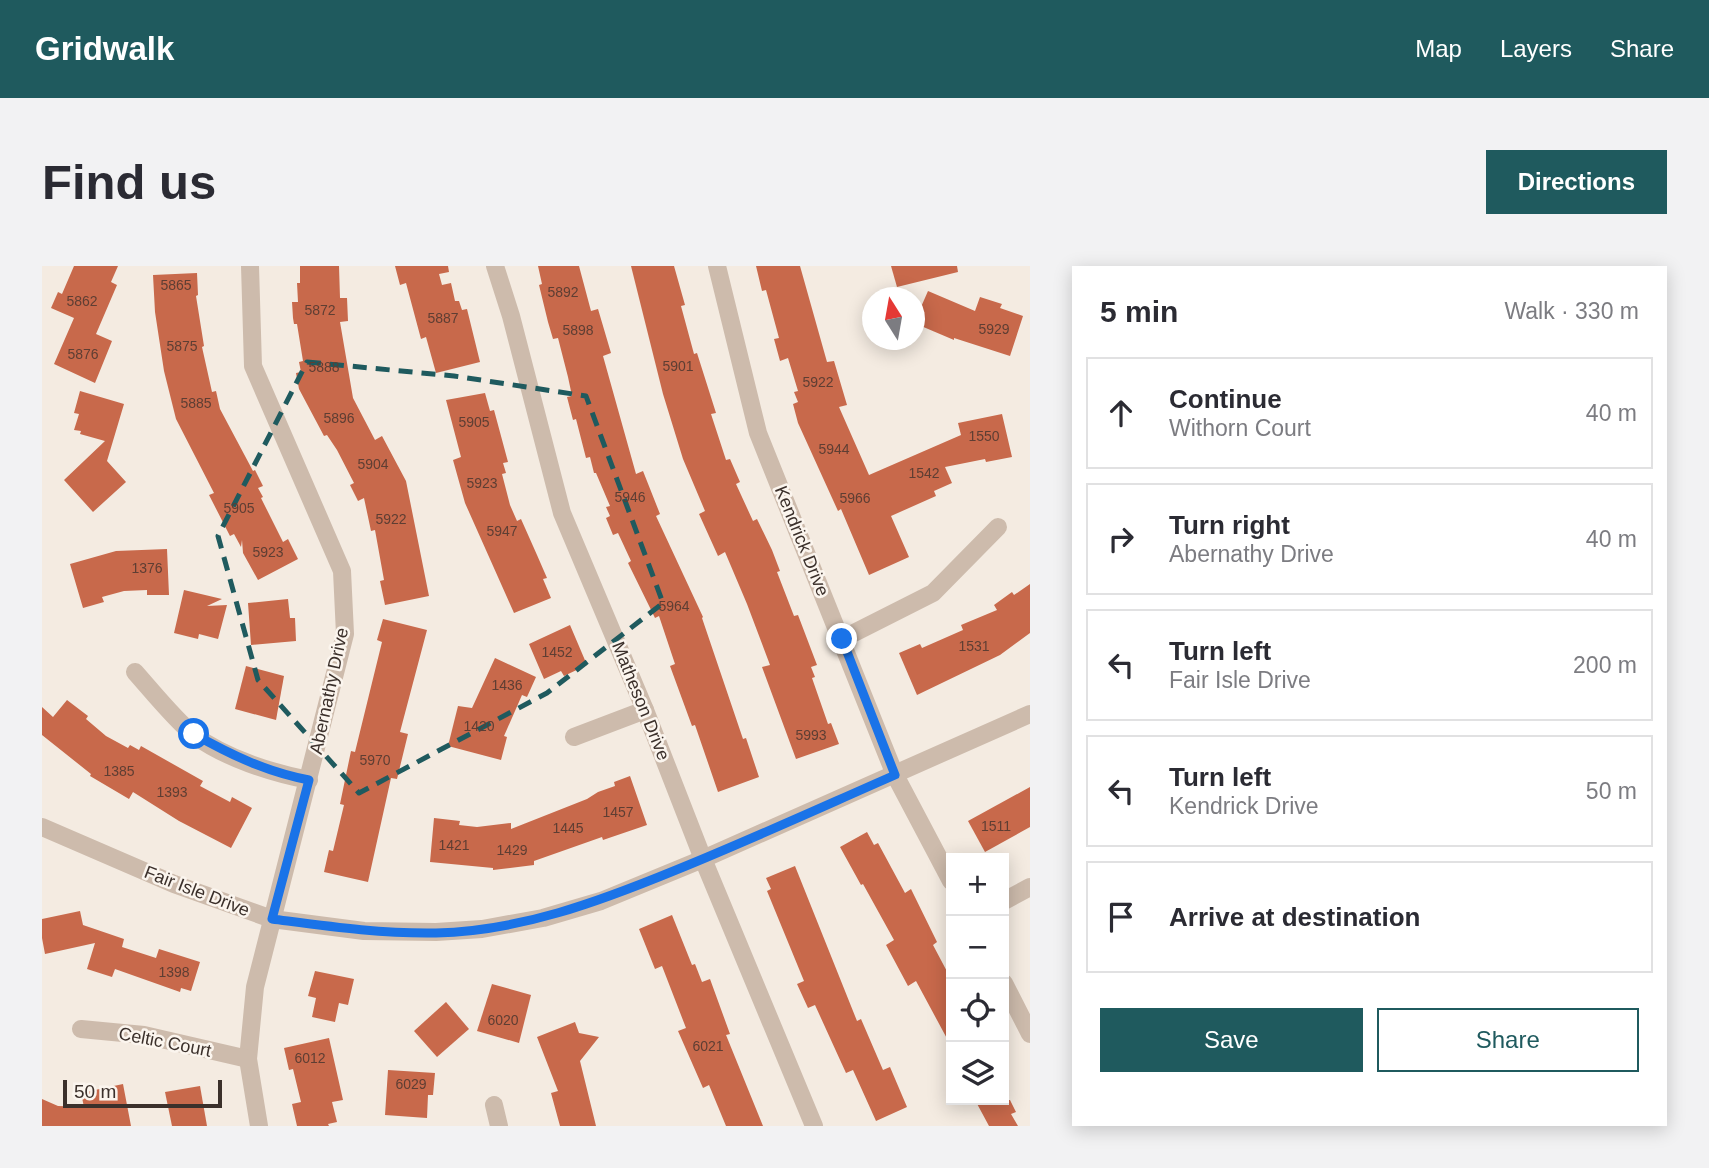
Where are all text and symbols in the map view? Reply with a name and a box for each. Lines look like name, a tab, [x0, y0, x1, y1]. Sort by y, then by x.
text: Gridwalk	[35, 30, 174, 67]
text: Map	[1415, 35, 1462, 62]
text: Layers	[1500, 35, 1572, 62]
text: Share	[1610, 35, 1674, 62]
button: Directions	[1486, 150, 1667, 214]
text: Find us	[42, 155, 216, 209]
house number: 5865	[160, 277, 192, 293]
house number: 5892	[547, 284, 579, 300]
north arrow	[862, 287, 925, 350]
house number: 5862	[66, 293, 98, 309]
text: 5 min	[1100, 295, 1178, 328]
text: Walk · 330 m	[1504, 298, 1639, 324]
house number: 5872	[304, 302, 336, 318]
house number: 5887	[427, 310, 459, 326]
house number: 5929	[978, 321, 1010, 337]
house number: 5898	[562, 322, 594, 338]
house number: 5875	[166, 338, 198, 354]
house number: 5876	[67, 346, 99, 362]
house number: 5901	[662, 358, 694, 374]
house number: 5888	[308, 359, 340, 375]
house number: 5922	[802, 374, 834, 390]
text: Continue	[1169, 384, 1282, 414]
icon: ahead	[1102, 394, 1140, 432]
house number: 5885	[180, 395, 212, 411]
text: 40 m	[1586, 400, 1637, 426]
house number: 5896	[323, 410, 355, 426]
house number: 5905	[458, 414, 490, 430]
text: Withorn Court	[1169, 415, 1311, 441]
house number: 1550	[968, 428, 1000, 444]
house number: 5944	[818, 441, 850, 457]
house number: 5904	[357, 456, 389, 472]
house number: 1542	[908, 465, 940, 481]
house number: 5923	[466, 475, 498, 491]
street label: Kendrick Drive	[771, 483, 833, 599]
house number: 5946	[614, 489, 646, 505]
house number: 5966	[839, 490, 871, 506]
house number: 5905	[223, 500, 255, 516]
text: Turn right	[1169, 510, 1290, 540]
house number: 5922	[375, 511, 407, 527]
icon: right	[1102, 520, 1140, 558]
house number: 5947	[486, 523, 518, 539]
text: 40 m	[1586, 526, 1637, 552]
text: Abernathy Drive	[1169, 541, 1334, 567]
house number: 5923	[252, 544, 284, 560]
house number: 1376	[131, 560, 163, 576]
house number: 5964	[658, 598, 690, 614]
route end	[826, 623, 857, 654]
street label: Abernathy Drive	[306, 626, 352, 756]
text: Turn left	[1169, 636, 1271, 666]
house number: 1531	[958, 638, 990, 654]
street label: Matheson Drive	[608, 639, 674, 763]
house number: 1452	[541, 644, 573, 660]
icon: left	[1102, 646, 1140, 684]
text: 200 m	[1573, 652, 1637, 678]
text: Fair Isle Drive	[1169, 667, 1311, 693]
house number: 1436	[491, 677, 523, 693]
route start	[178, 718, 209, 749]
house number: 1420	[463, 718, 495, 734]
house number: 5993	[795, 727, 827, 743]
house number: 5970	[359, 752, 391, 768]
text: Turn left	[1169, 762, 1271, 792]
house number: 1385	[103, 763, 135, 779]
icon: left	[1102, 772, 1140, 810]
text: 50 m	[1586, 778, 1637, 804]
house number: 1393	[156, 784, 188, 800]
text: Kendrick Drive	[1169, 793, 1319, 819]
house number: 1457	[602, 804, 634, 820]
house number: 1511	[981, 818, 1011, 834]
house number: 1445	[552, 820, 584, 836]
house number: 1421	[438, 837, 470, 853]
house number: 1429	[496, 842, 528, 858]
map controls	[946, 853, 1009, 1105]
button: +	[946, 853, 1009, 916]
street label: Fair Isle Drive	[142, 862, 252, 920]
icon: arrive	[1102, 898, 1140, 936]
text: Arrive at destination	[1169, 902, 1420, 932]
button: −	[946, 916, 1009, 979]
house number: 1398	[158, 964, 190, 980]
button: locate	[946, 979, 1009, 1042]
button: Save	[1100, 1008, 1363, 1072]
button: Share	[1377, 1008, 1639, 1072]
house number: 6020	[487, 1012, 519, 1028]
street label: Celtic Court	[117, 1023, 213, 1061]
house number: 6021	[692, 1038, 724, 1054]
button: layers	[946, 1042, 1009, 1105]
house number: 6012	[294, 1050, 326, 1066]
house number: 6029	[395, 1076, 427, 1092]
scale bar	[63, 1077, 222, 1109]
text: 50 m	[74, 1081, 116, 1102]

